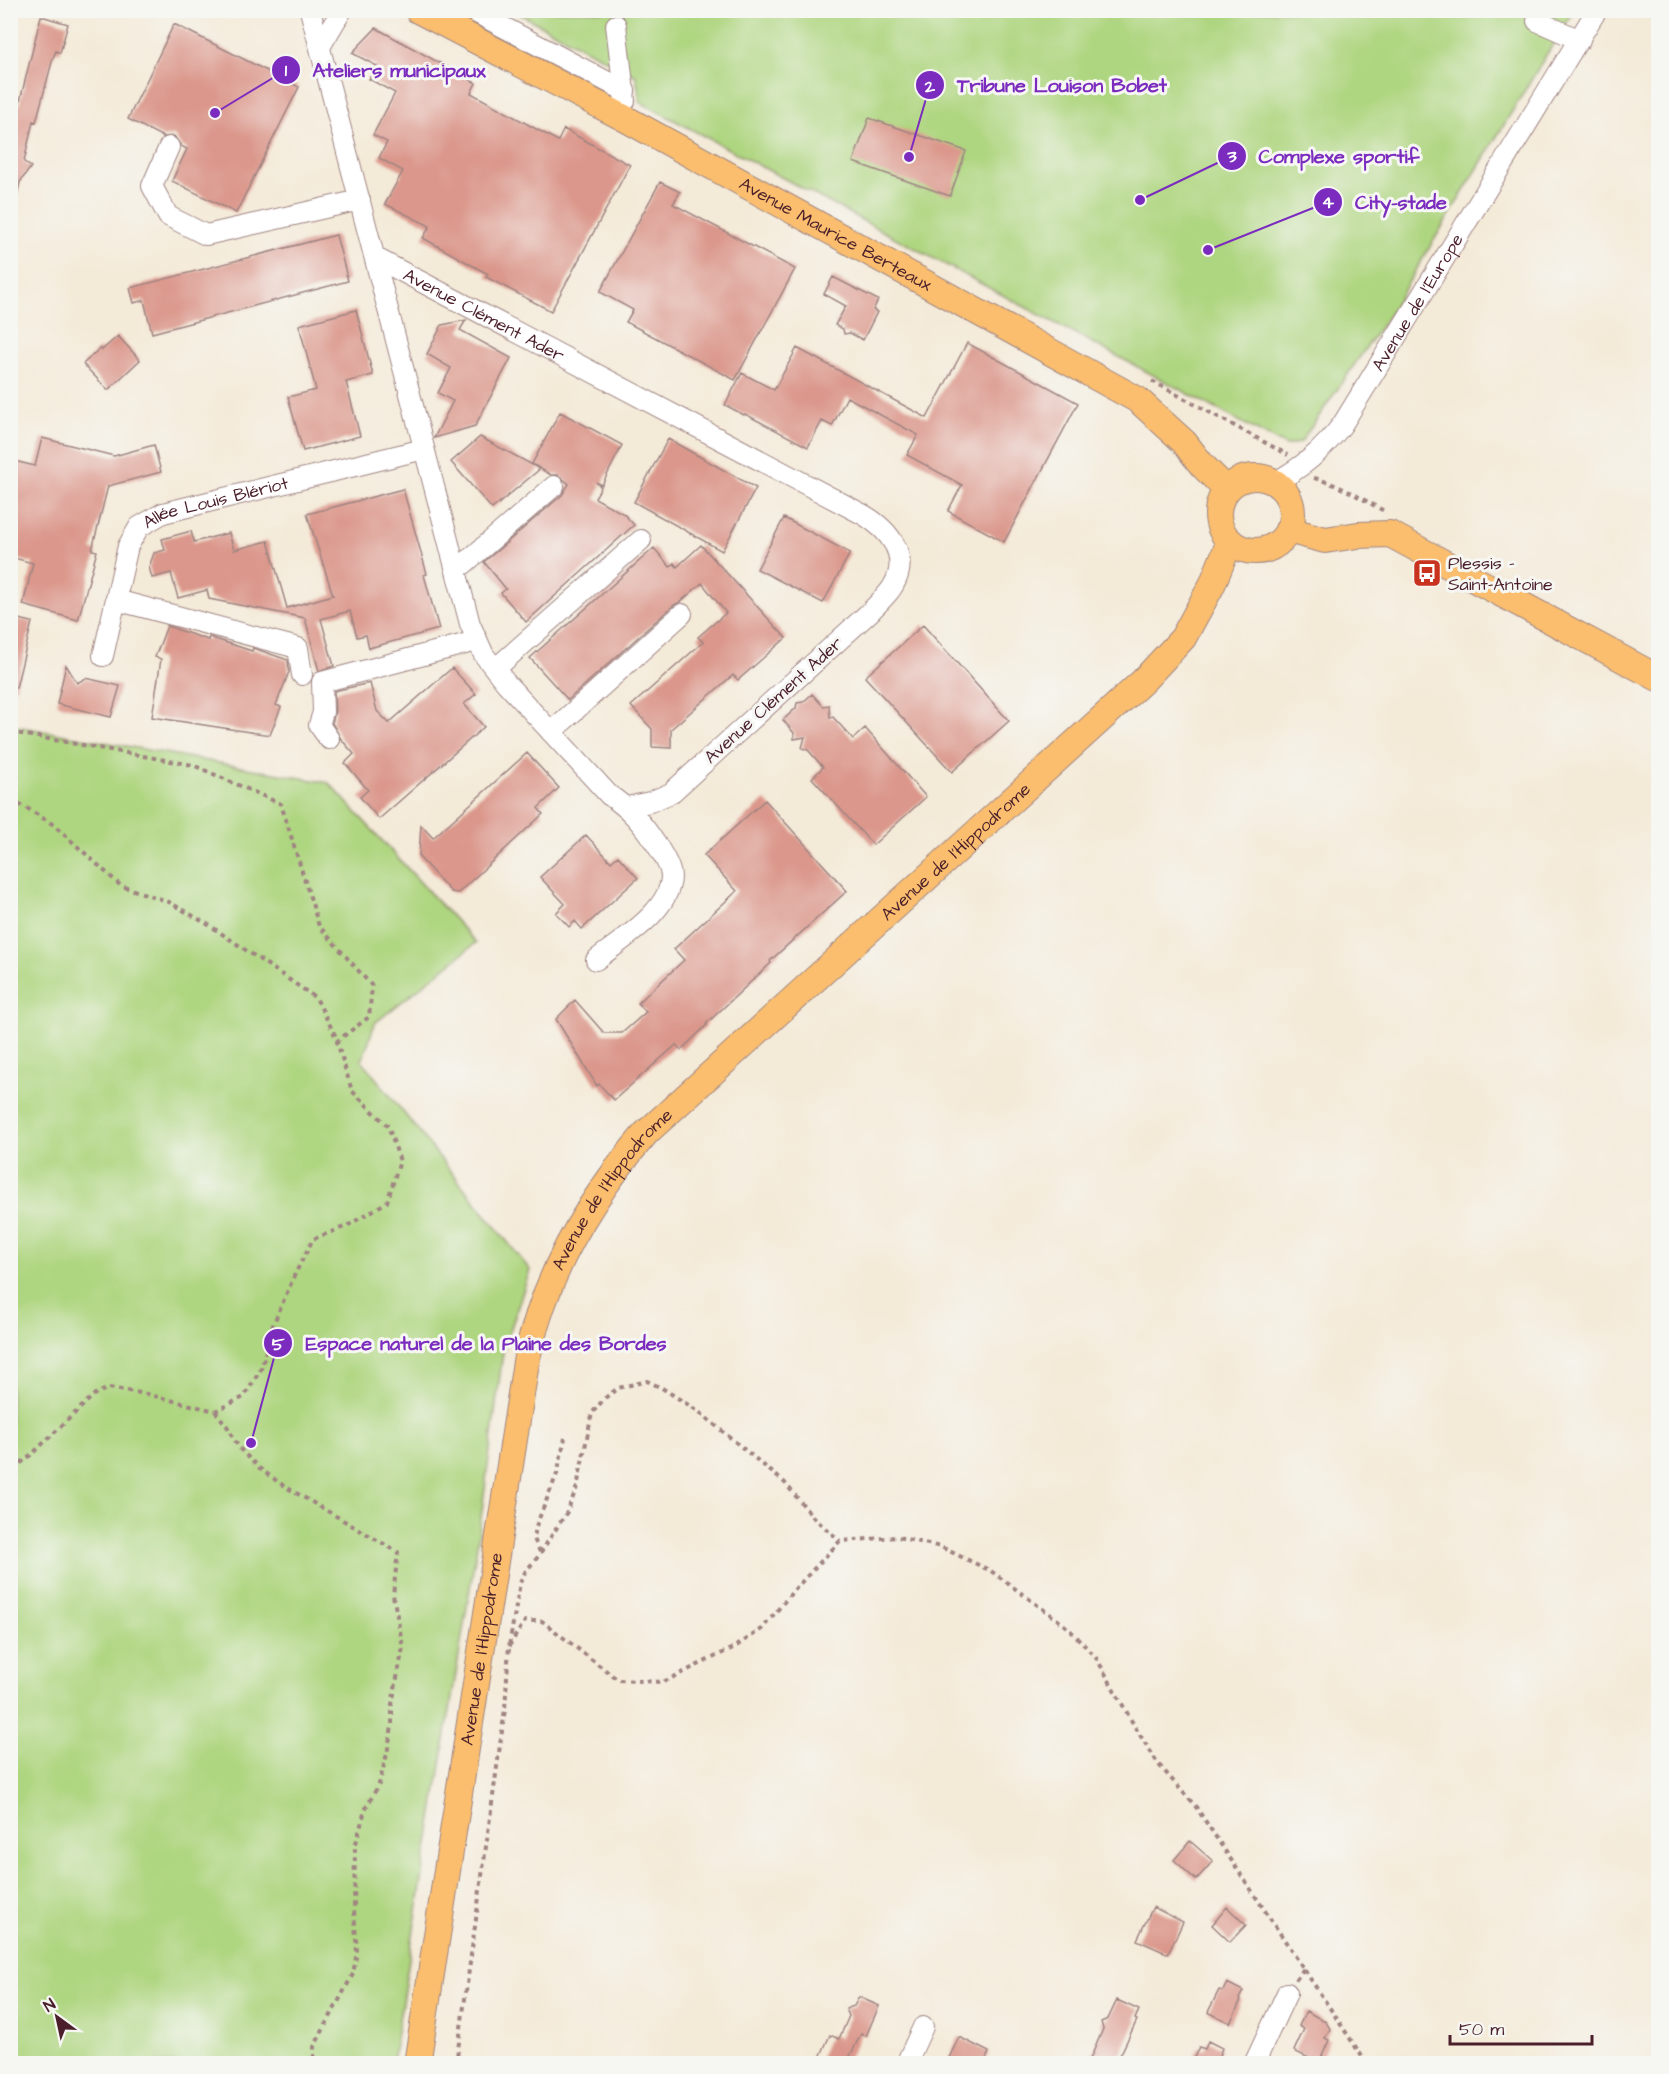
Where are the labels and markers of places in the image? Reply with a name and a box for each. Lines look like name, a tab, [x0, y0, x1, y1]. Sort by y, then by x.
callout: Ateliers municipaux	[271, 51, 498, 89]
callout: Tribune Louison Bobet	[915, 66, 1179, 104]
callout: Complexe sportif	[1217, 137, 1432, 175]
callout: City-stade	[1313, 183, 1459, 221]
place label: Plessis - Saint-Antoine	[1448, 551, 1553, 597]
bus stop icon: Plessis - Saint-Antoine	[1411, 557, 1443, 589]
callout: Espace naturel de la Plaine des Bordes	[263, 1324, 678, 1362]

